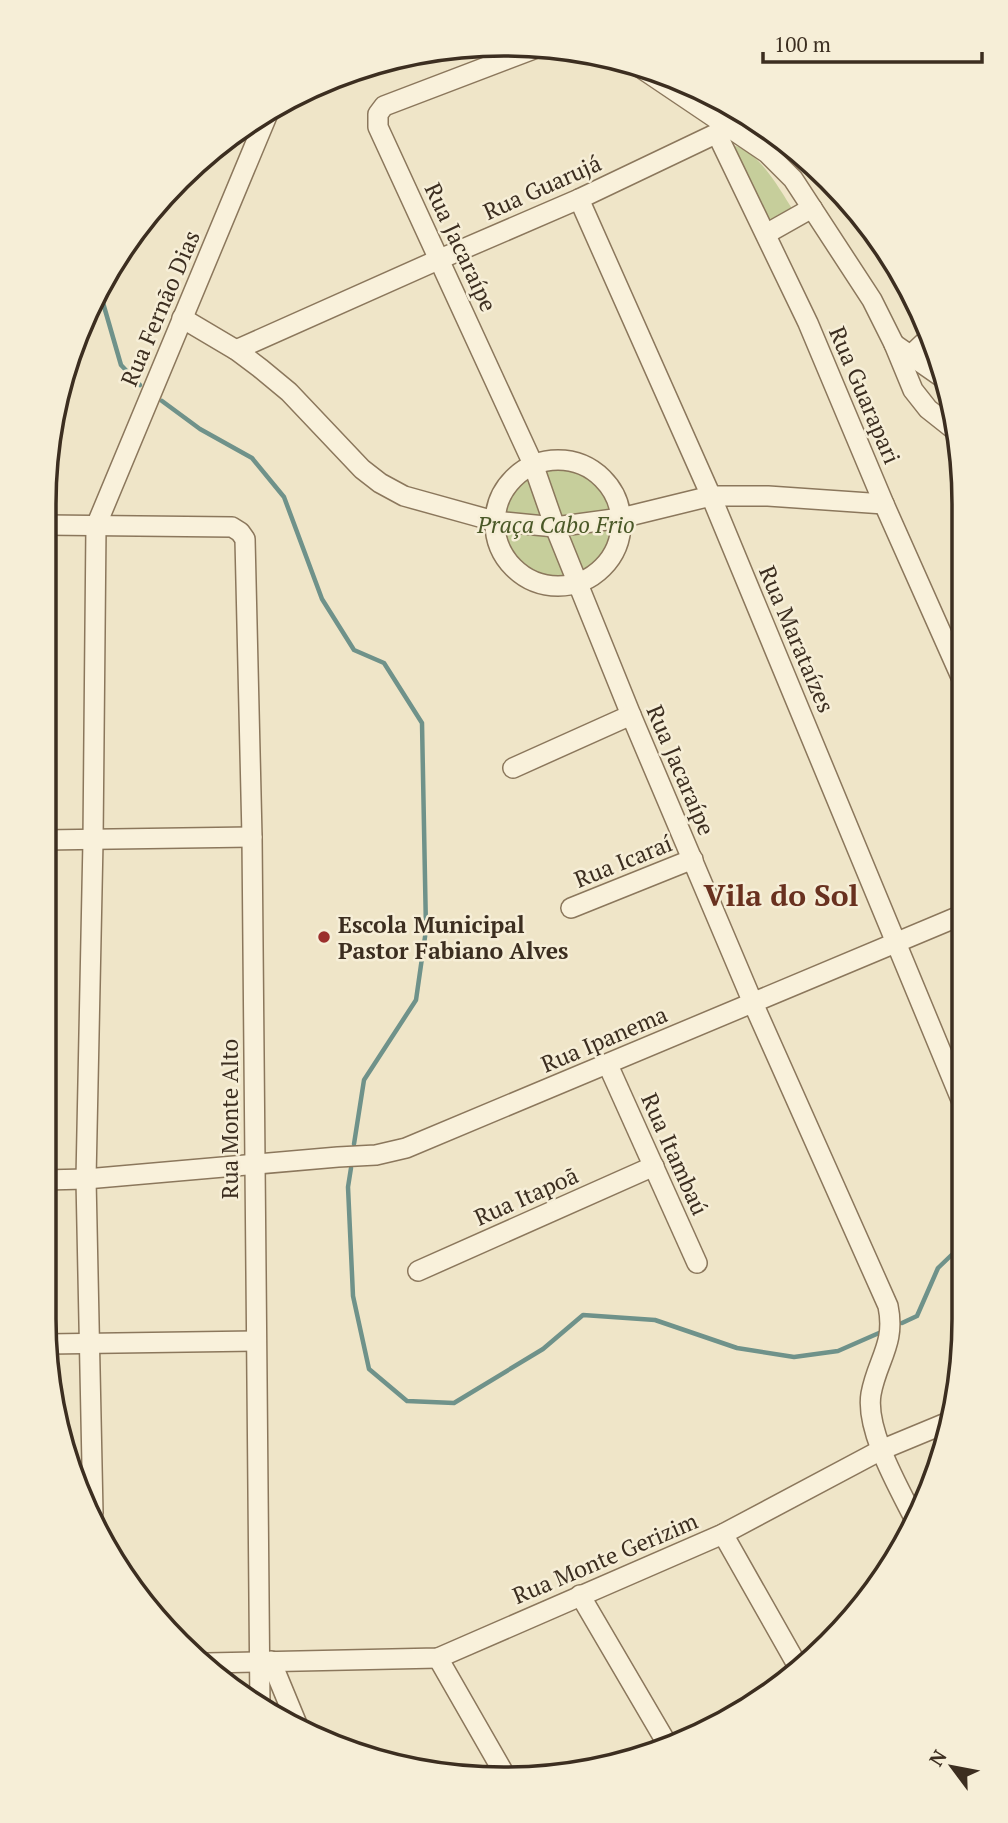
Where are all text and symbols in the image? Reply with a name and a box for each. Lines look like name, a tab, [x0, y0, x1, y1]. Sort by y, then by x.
scale bar	[763, 21, 982, 65]
text: 100 m	[774, 30, 831, 58]
street label: Rua Guarujá	[478, 147, 606, 227]
street label: Rua Jacaraípe	[418, 178, 504, 316]
street label: Rua Fernão Dias	[113, 225, 207, 391]
street label: Rua Guarapari	[822, 321, 908, 469]
park label: Praça Cabo Frio	[476, 509, 635, 540]
street label: Rua Marataízes	[752, 561, 842, 717]
street label: Rua Jacaraípe	[640, 700, 722, 840]
street label: Rua Icaraí	[570, 827, 677, 895]
district label: Vila do Sol	[703, 875, 859, 915]
place label: Escola Municipal Pastor Fabiano Alves	[338, 909, 568, 966]
marker: Escola Municipal Pastor Fabiano Alves	[316, 929, 332, 945]
street label: Rua Ipanema	[536, 998, 672, 1080]
street label: Rua Monte Alto	[214, 1039, 245, 1199]
street label: Rua Itambaú	[634, 1088, 716, 1220]
street label: Rua Itapoã	[469, 1159, 583, 1233]
street label: Rua Monte Gerizim	[508, 1505, 702, 1611]
north arrow	[917, 1732, 987, 1802]
text: N	[923, 1744, 952, 1770]

